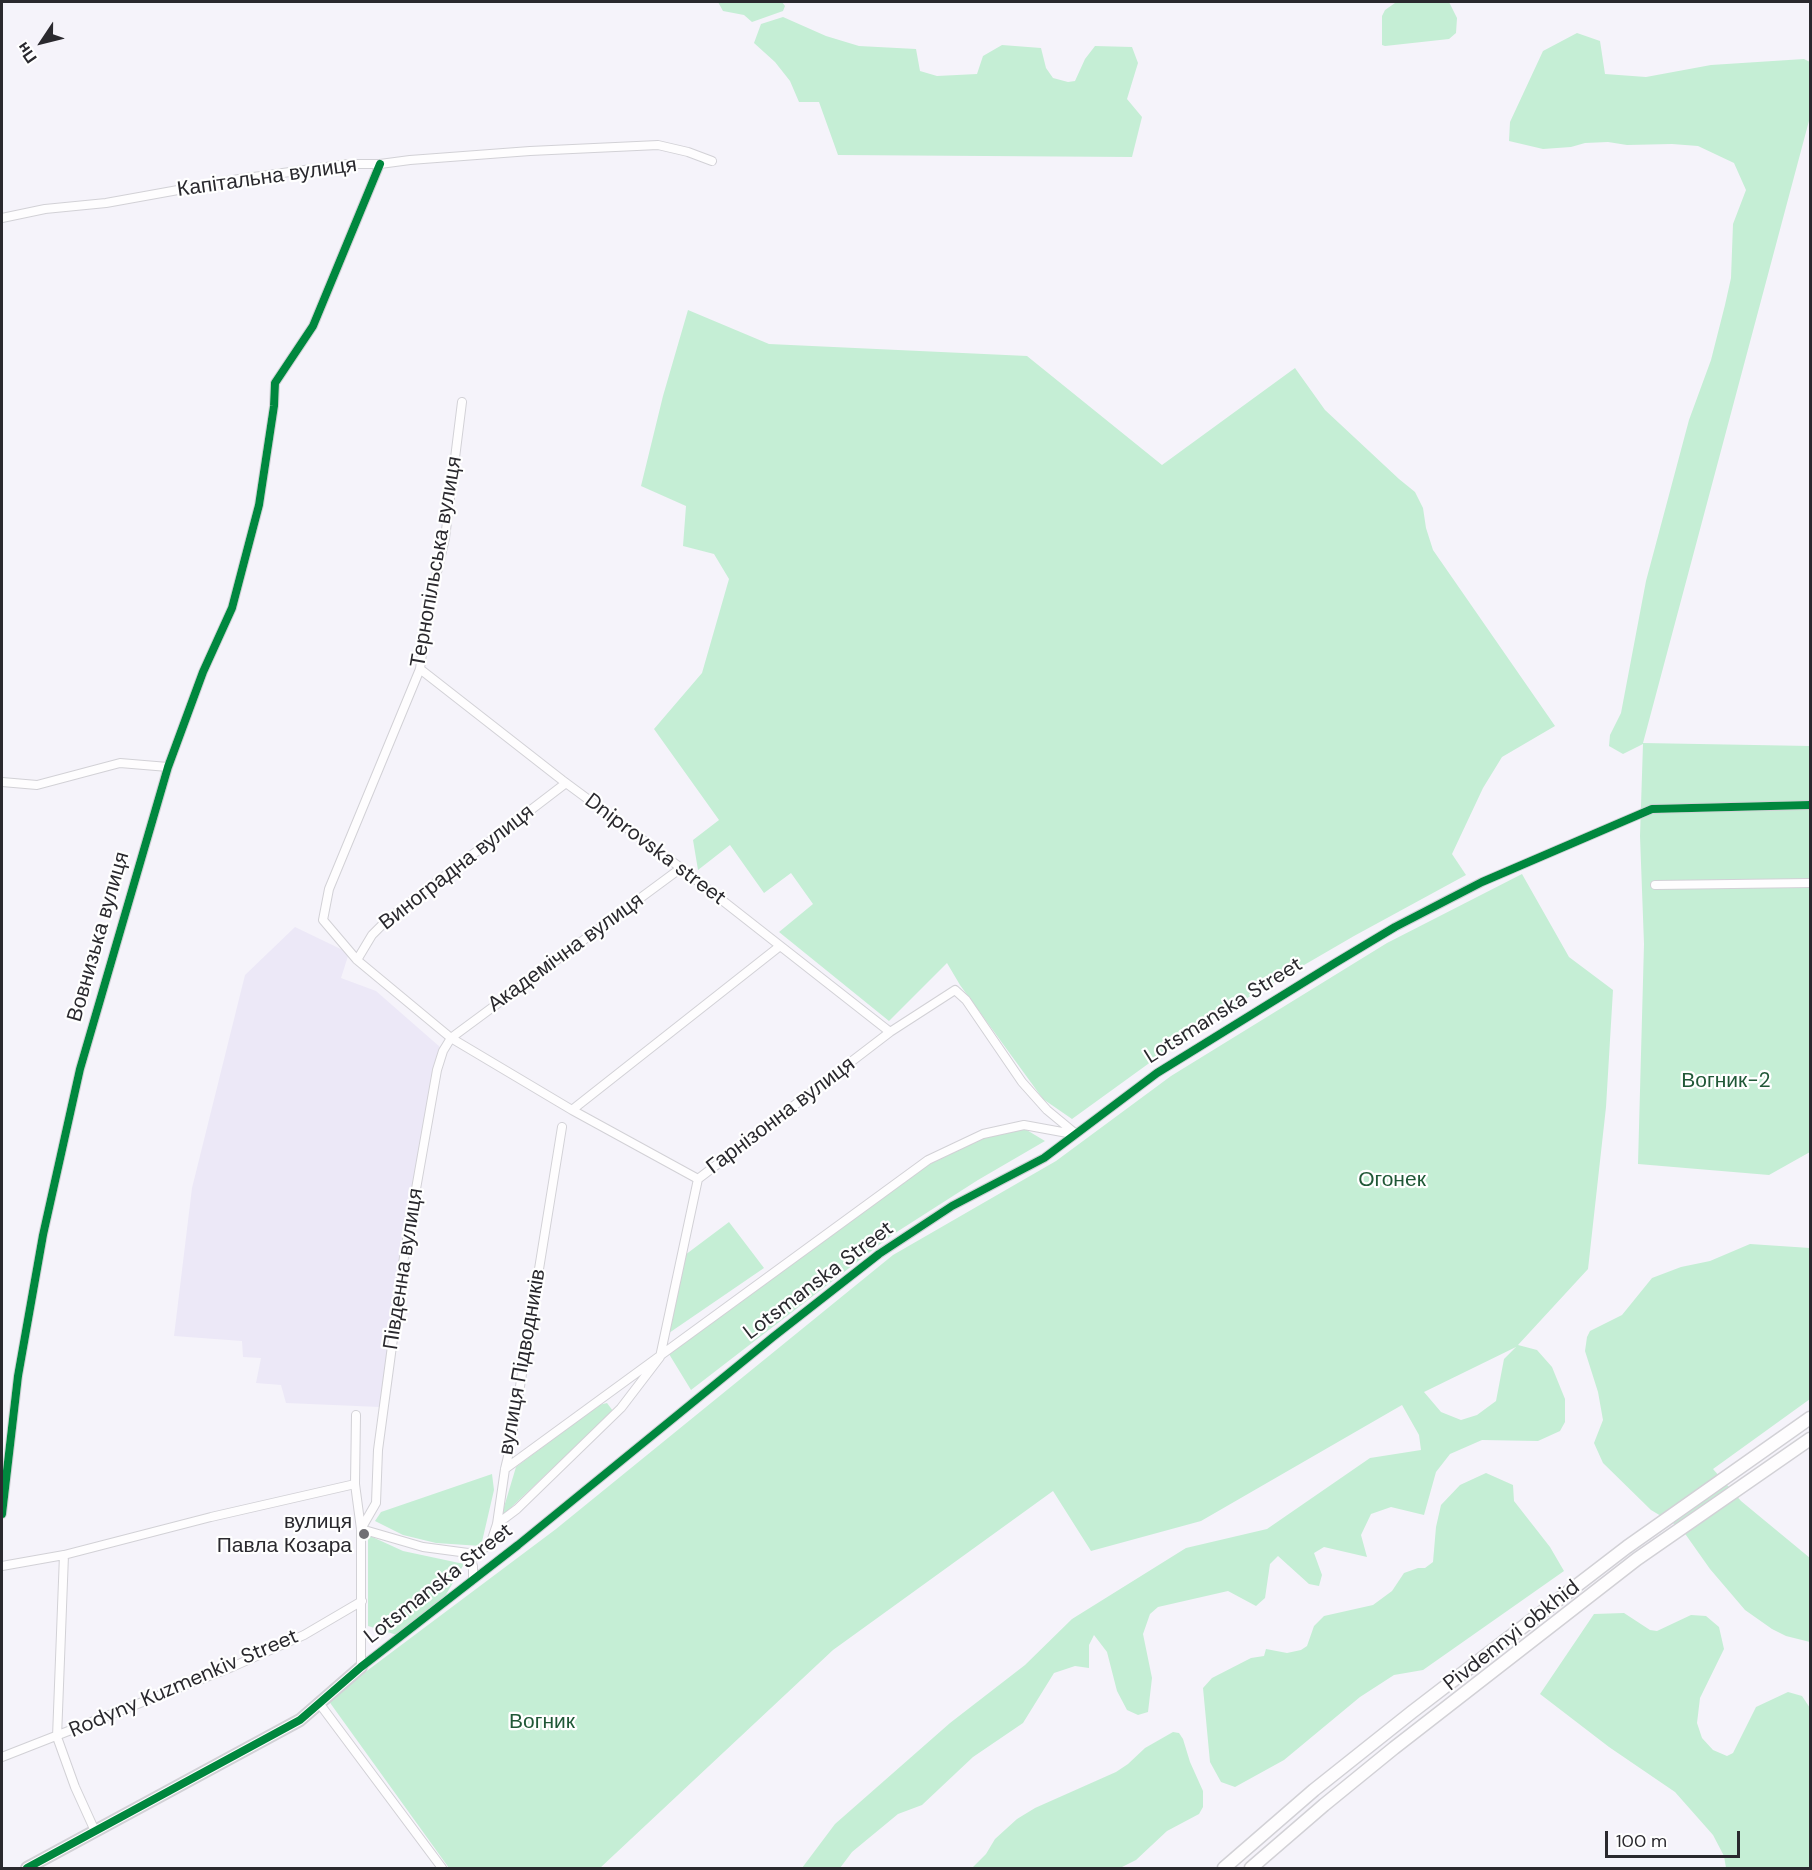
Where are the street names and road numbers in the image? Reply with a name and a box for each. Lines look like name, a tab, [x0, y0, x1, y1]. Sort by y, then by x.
street label: Капітальна вулиця	[176, 153, 358, 203]
street label: Тернопільська вулиця	[406, 454, 468, 670]
street label: Dniprovska street	[580, 789, 730, 911]
street label: Виноградна вулиця	[375, 800, 539, 936]
street label: Вовнизька вулиця	[63, 849, 135, 1025]
street label: Академічна вулиця	[483, 888, 649, 1018]
street label: Lotsmanska Street	[1140, 952, 1308, 1070]
street label: Гарнізонна вулиця	[702, 1052, 860, 1180]
street label: Південна вулиця	[379, 1186, 429, 1352]
street label: Lotsmanska Street	[739, 1216, 899, 1346]
street label: вулиця Підводників	[494, 1267, 552, 1457]
street label: Lotsmanska Street	[360, 1518, 518, 1650]
street label: Pivdennyi obkhid	[1439, 1575, 1585, 1697]
street label: Rodyny Kuzmenkiv Street	[66, 1624, 302, 1744]

